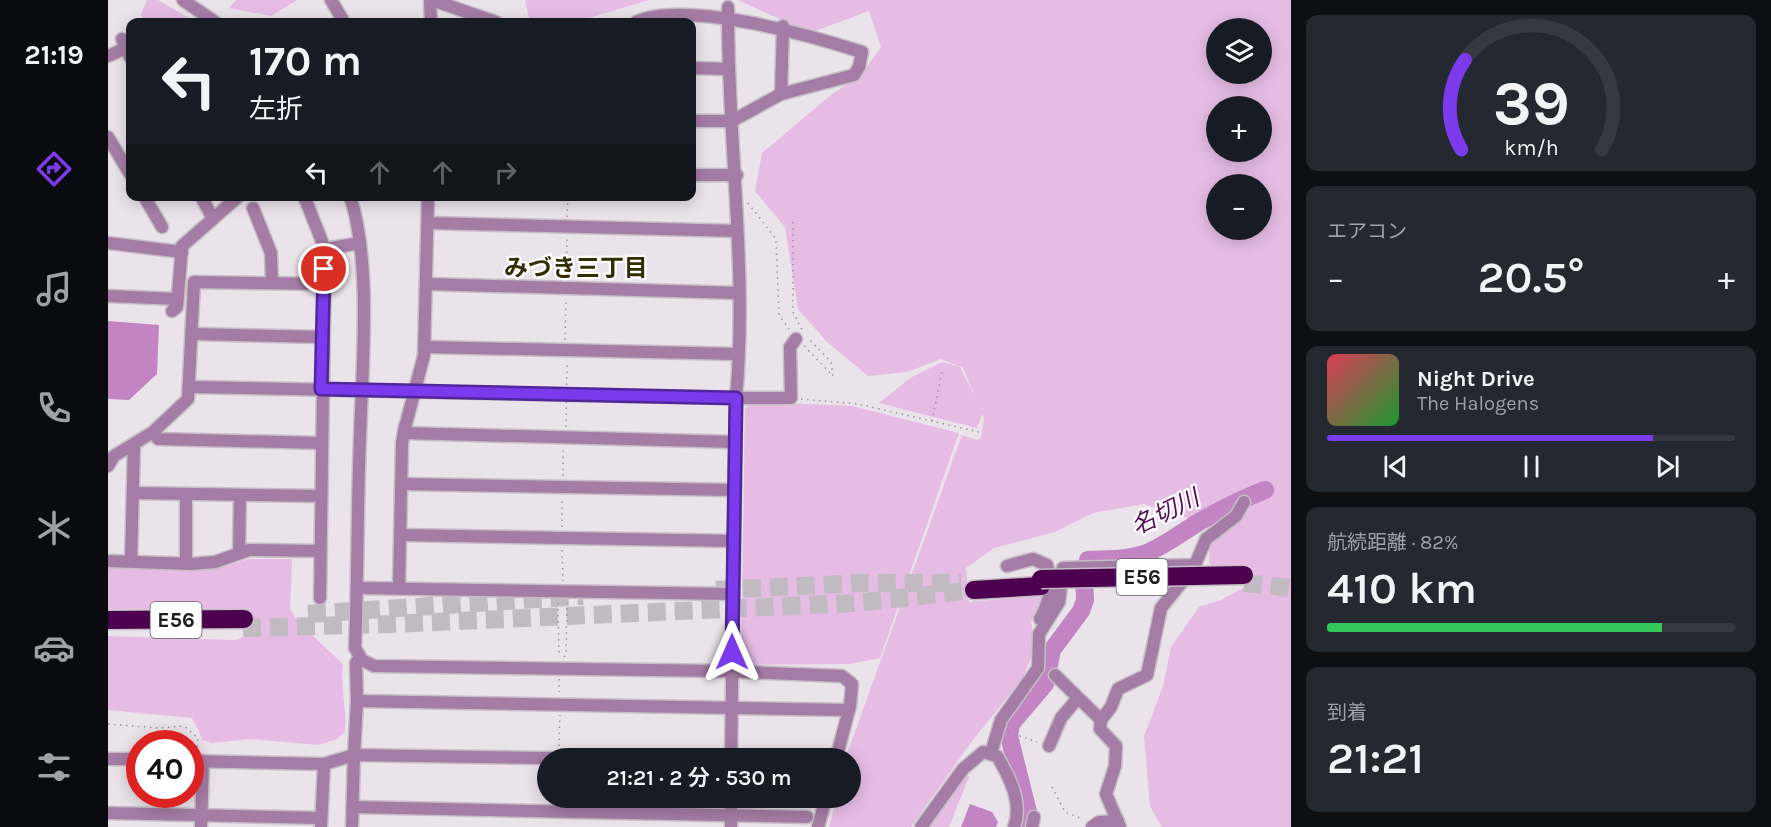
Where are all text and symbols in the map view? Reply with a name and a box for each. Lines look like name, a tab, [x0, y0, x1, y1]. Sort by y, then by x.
map controls	[1206, 18, 1272, 240]
button: layers	[1206, 18, 1272, 84]
text: 170 m	[249, 36, 362, 86]
text: 21:19	[24, 39, 84, 71]
icon: left	[150, 42, 228, 120]
text: 39	[1493, 67, 1569, 140]
text: 左折	[249, 93, 303, 125]
button: +	[1206, 96, 1272, 162]
text: km/h	[1504, 135, 1558, 160]
icon: directions	[33, 148, 75, 190]
icon: left	[300, 156, 333, 189]
icon: ahead	[363, 156, 396, 189]
icon: ahead	[426, 156, 459, 189]
icon: right	[489, 156, 522, 189]
button: −	[1206, 174, 1272, 240]
text: エアコン	[1327, 220, 1407, 243]
pin	[298, 243, 349, 294]
text: 20.5°	[1478, 251, 1584, 303]
icon: arrive	[307, 252, 340, 285]
district label: みづき三丁目	[504, 254, 648, 282]
text: −	[1327, 259, 1344, 297]
text: +	[1718, 259, 1735, 297]
icon: music	[33, 268, 75, 310]
text: Night Drive	[1417, 366, 1535, 392]
icon: phone	[33, 387, 75, 429]
text: The Halogens	[1417, 392, 1539, 415]
icon: previous	[1379, 450, 1412, 483]
icon: pause	[1515, 450, 1548, 483]
icon: next	[1651, 450, 1684, 483]
water label: 名切川	[1127, 482, 1206, 540]
icon: climate	[33, 507, 75, 549]
text: 航続距離 · 82%	[1327, 531, 1458, 554]
road number: E56	[1116, 559, 1168, 595]
text: 410 km	[1327, 562, 1477, 614]
road number: E56	[150, 602, 202, 638]
position arrow	[700, 620, 764, 684]
icon: car	[33, 627, 75, 669]
text: 到着	[1327, 701, 1367, 724]
speed limit sign: 40	[126, 730, 204, 808]
text: 21:21	[1327, 732, 1424, 784]
icon: filters	[33, 746, 75, 788]
text: 21:21 · 2 分 · 530 m	[606, 765, 792, 791]

